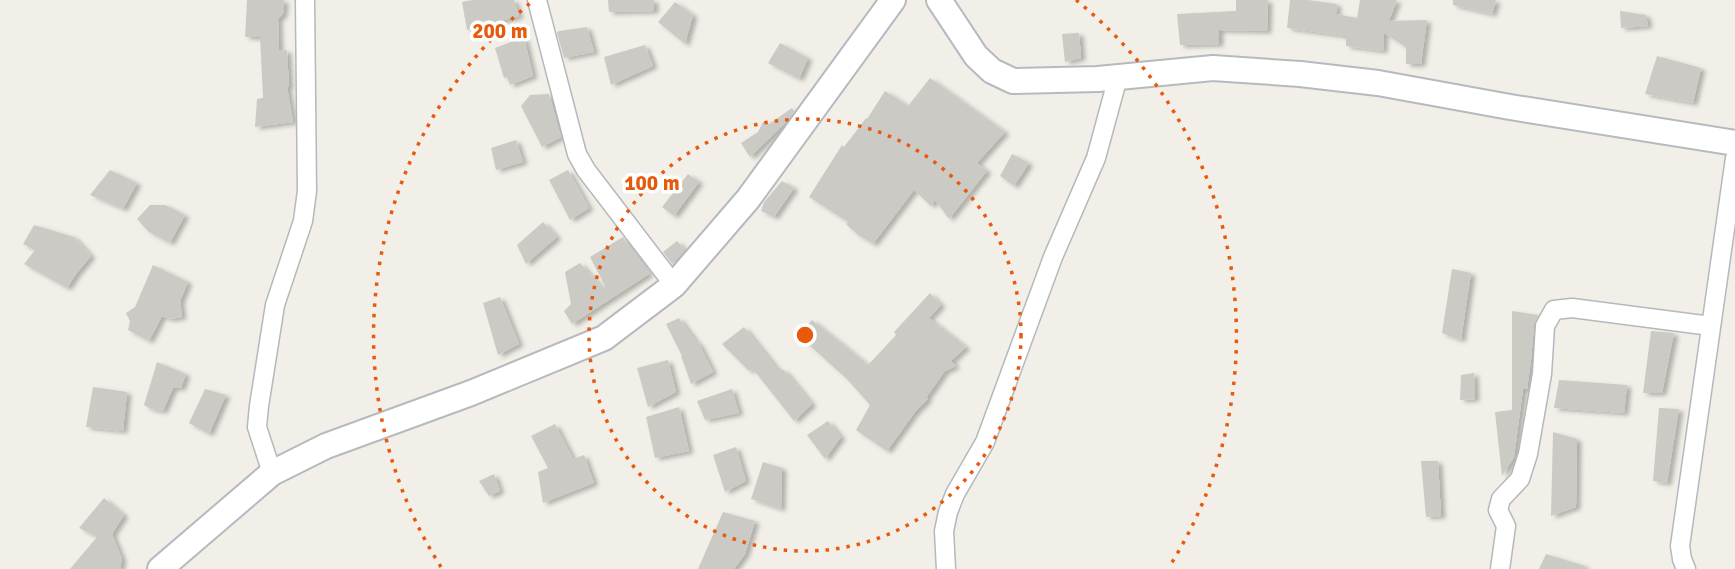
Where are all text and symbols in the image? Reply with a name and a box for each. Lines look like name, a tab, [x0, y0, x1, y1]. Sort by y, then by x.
text: 200 m	[472, 18, 528, 44]
text: 100 m	[624, 170, 680, 196]
centre of rings	[793, 323, 817, 347]

